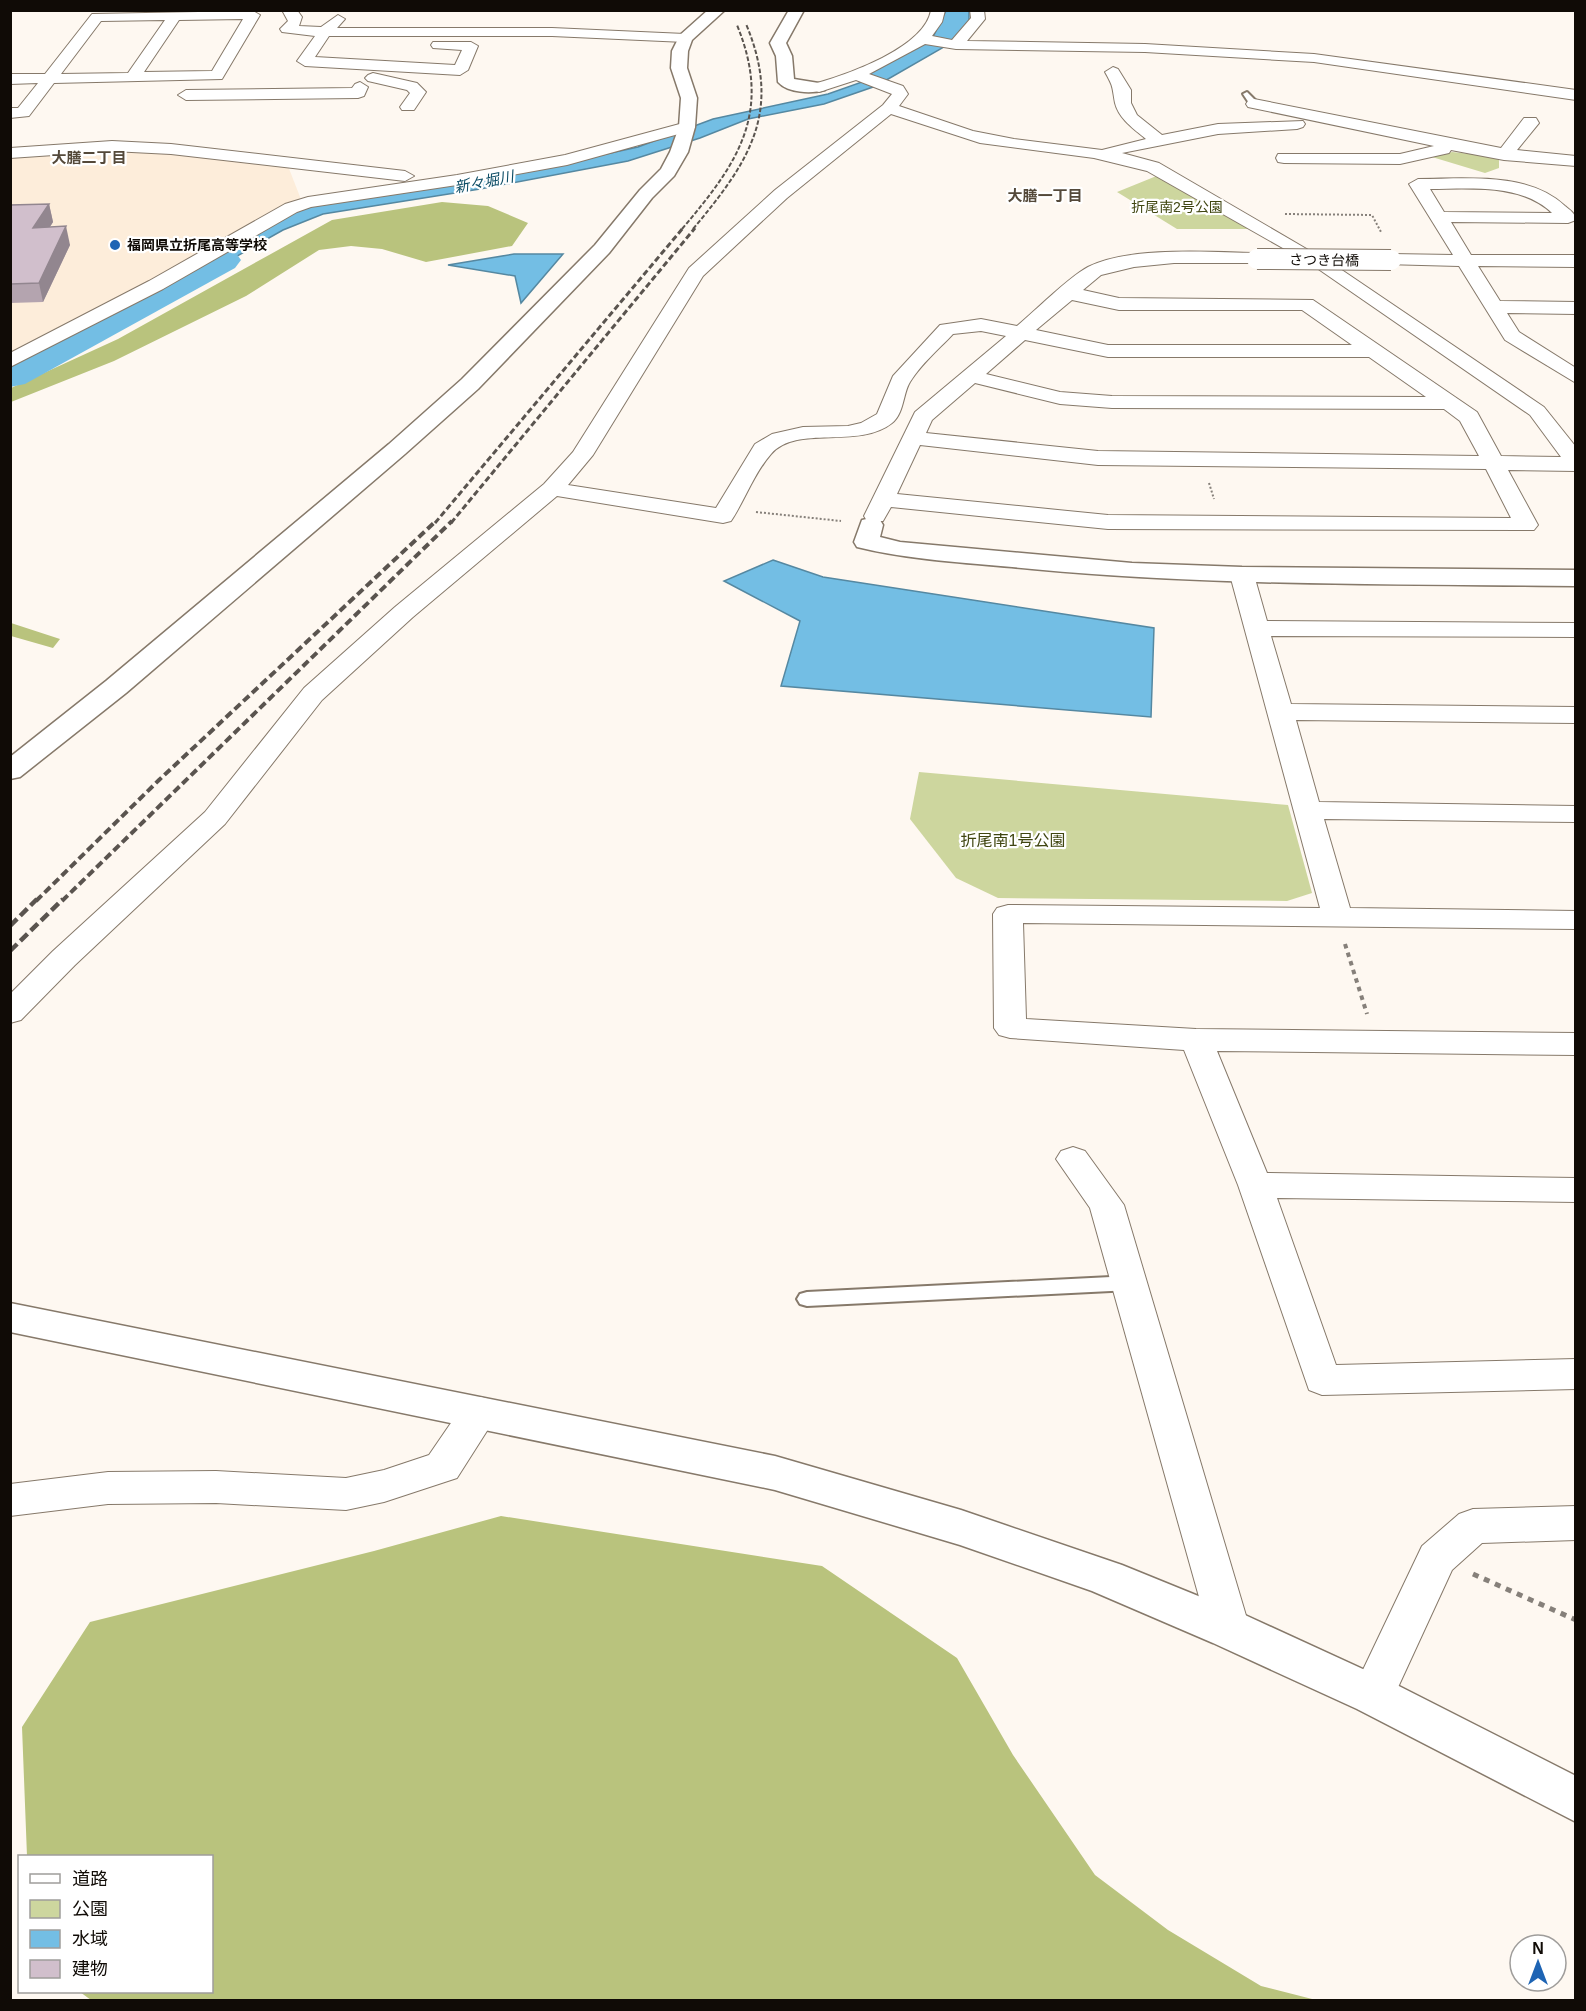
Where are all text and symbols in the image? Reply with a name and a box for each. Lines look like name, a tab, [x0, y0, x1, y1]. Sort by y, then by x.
district label: 大膳二丁目	[51, 149, 127, 166]
water label: 新々堀川	[453, 167, 517, 196]
district label: 大膳一丁目	[1007, 187, 1083, 204]
park label: 折尾南2号公園	[1131, 199, 1223, 215]
place label: 福岡県立折尾高等学校	[127, 237, 267, 253]
marker: 福岡県立折尾高等学校	[108, 238, 122, 252]
street label: さつき台橋	[1289, 251, 1359, 269]
park label: 折尾南1号公園	[961, 832, 1065, 849]
legend	[18, 1855, 213, 1993]
text: 道路	[72, 1869, 108, 1889]
text: 公園	[72, 1899, 108, 1919]
text: 水域	[72, 1929, 108, 1949]
north arrow	[1508, 1933, 1568, 1993]
text: N	[1532, 1940, 1544, 1957]
text: 建物	[72, 1959, 108, 1979]

